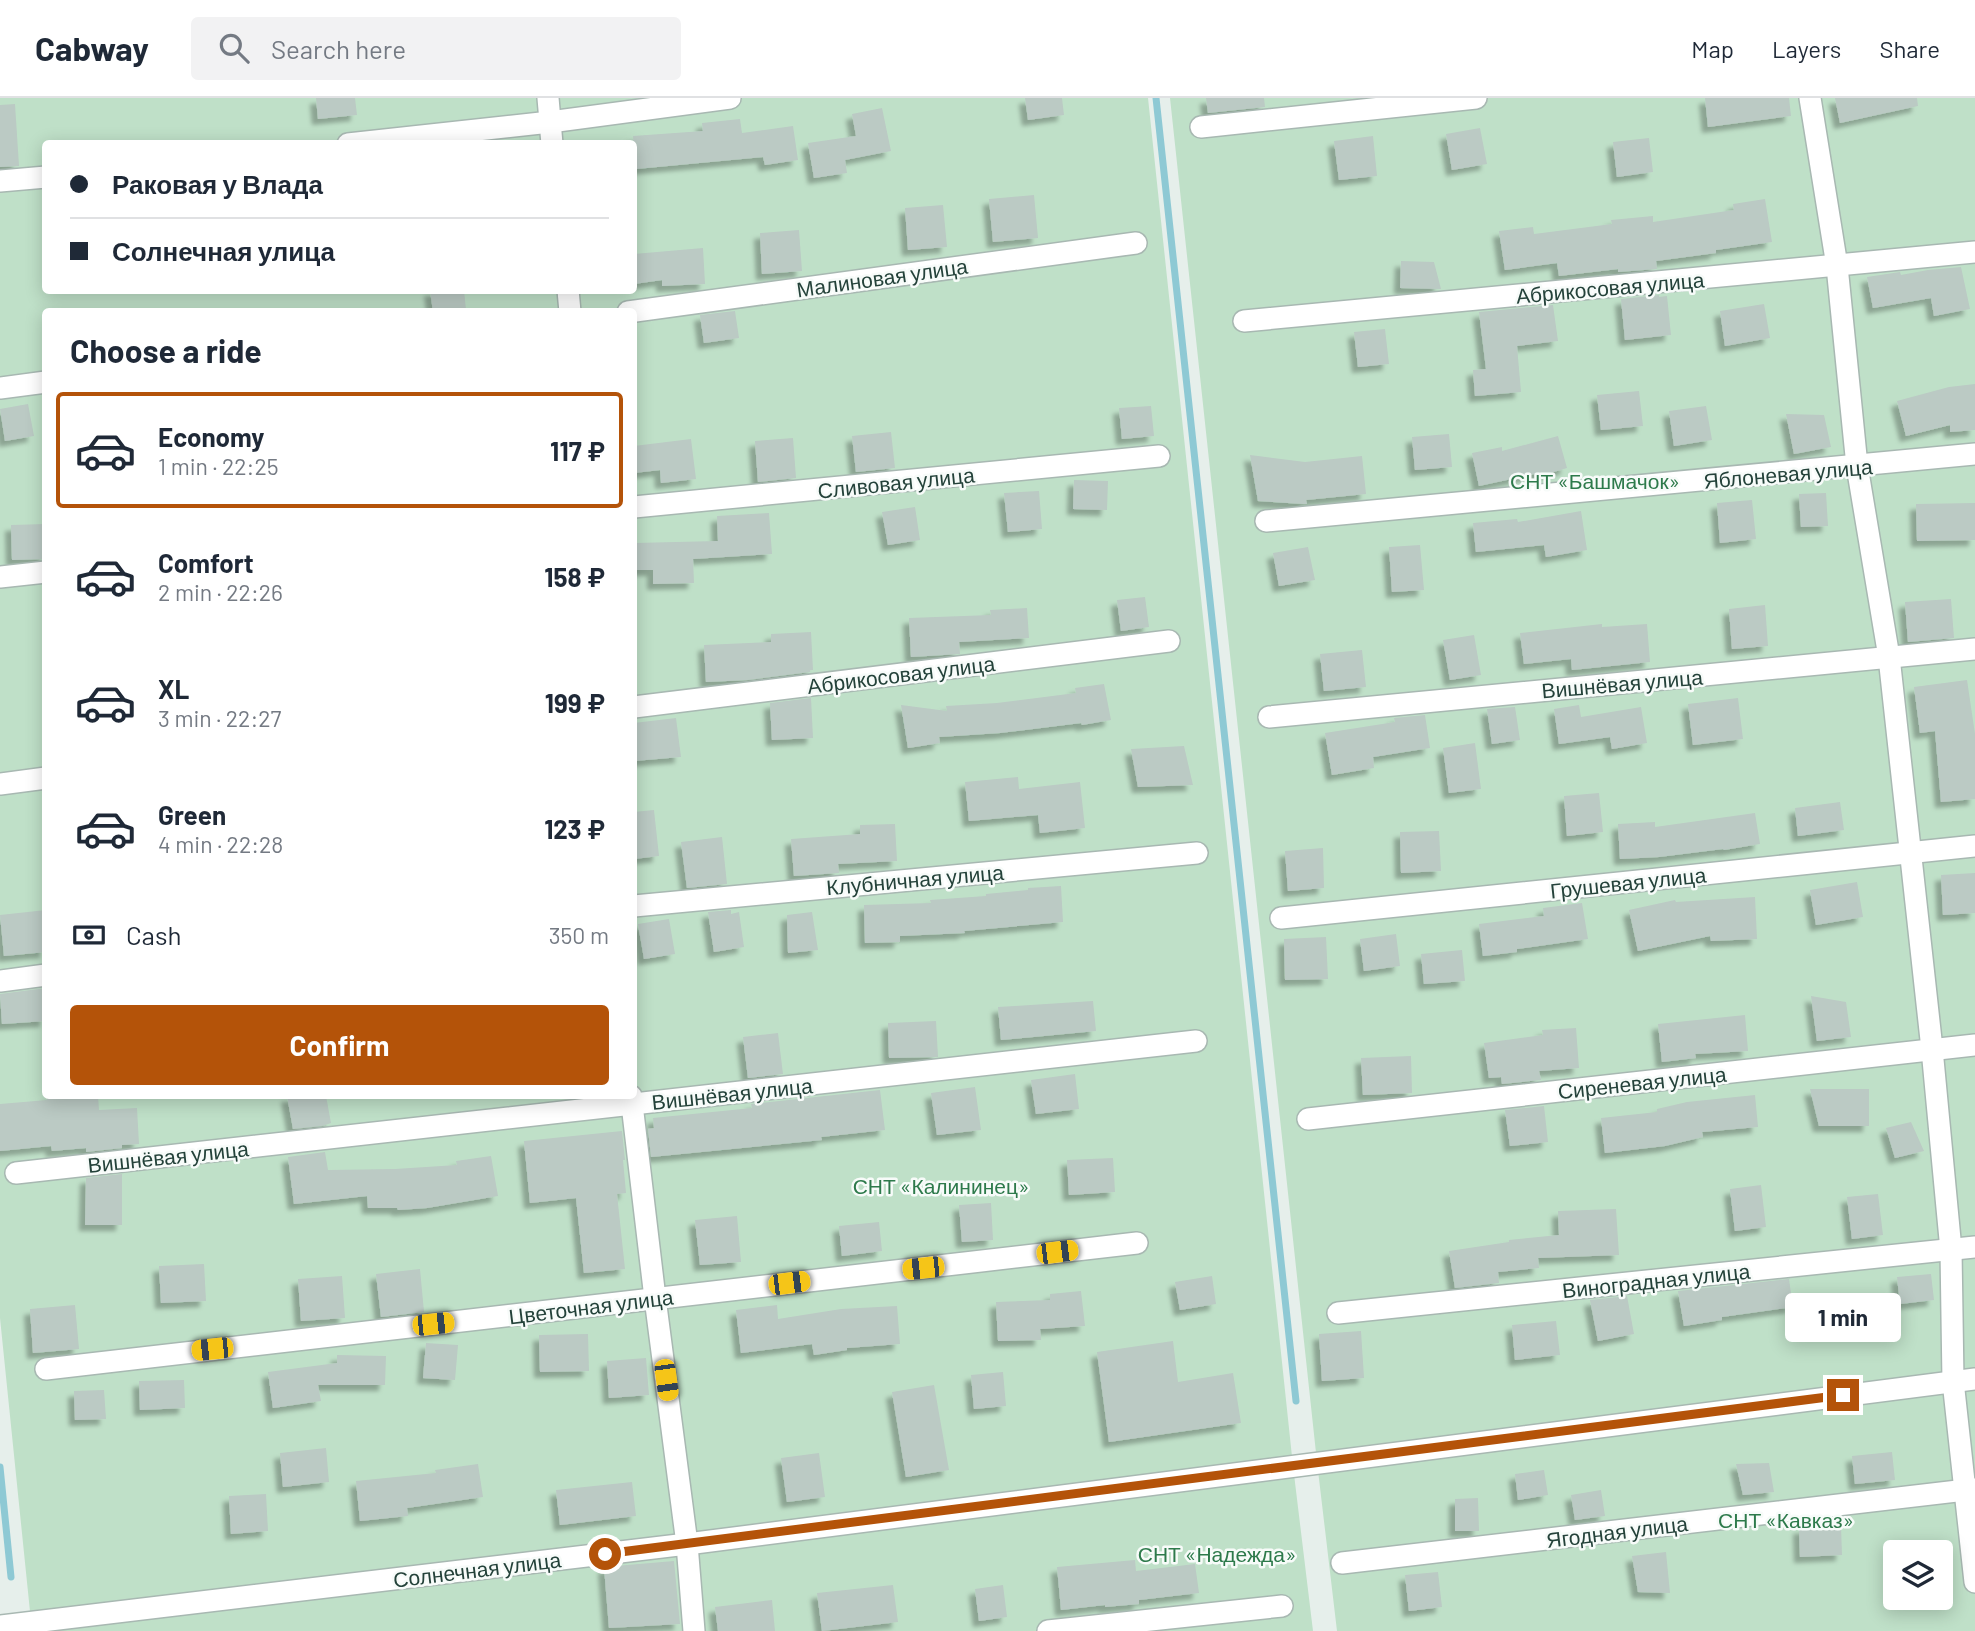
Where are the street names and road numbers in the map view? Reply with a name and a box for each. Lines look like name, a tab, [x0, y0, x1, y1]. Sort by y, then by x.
street label: Малиновая улица	[795, 253, 969, 301]
street label: Абрикосовая улица	[1515, 266, 1705, 308]
street label: Яблоневая улица	[1702, 453, 1874, 493]
street label: Сливовая улица	[816, 461, 976, 503]
street label: Абрикосовая улица	[806, 650, 997, 698]
street label: Вишнёвая улица	[1540, 663, 1704, 703]
street label: Клубничная улица	[825, 859, 1005, 899]
street label: Грушевая улица	[1549, 861, 1707, 903]
street label: Сиреневая улица	[1556, 1061, 1728, 1103]
street label: Вишнёвая улица	[650, 1072, 814, 1114]
street label: Вишнёвая улица	[86, 1135, 250, 1177]
street label: Виноградная улица	[1561, 1258, 1752, 1302]
street label: Цветочная улица	[507, 1283, 675, 1328]
street label: Ягодная улица	[1545, 1510, 1690, 1552]
street label: Солнечная улица	[392, 1546, 563, 1592]

